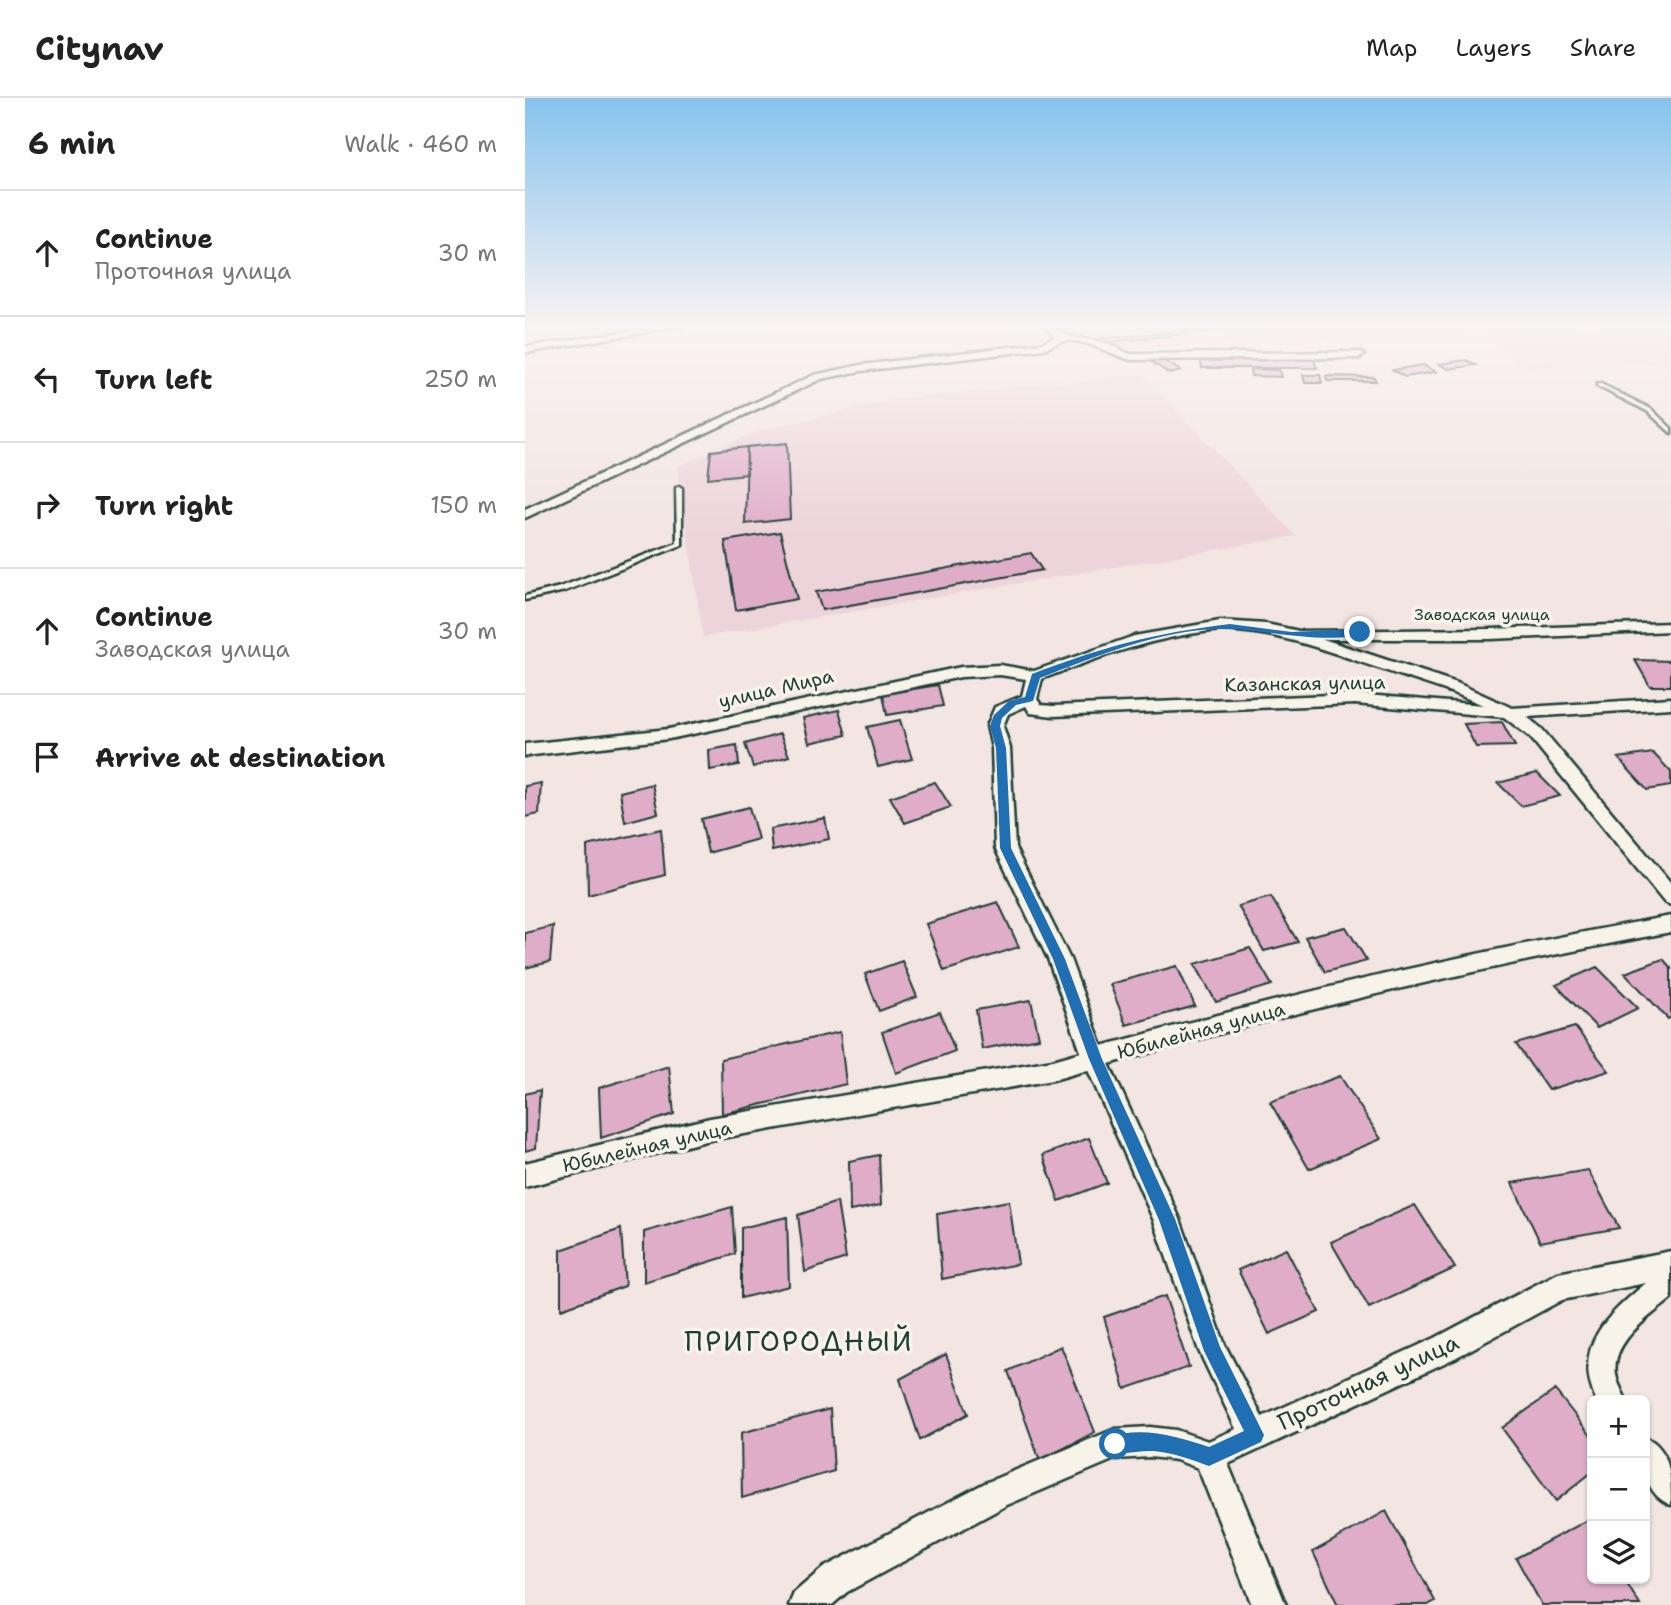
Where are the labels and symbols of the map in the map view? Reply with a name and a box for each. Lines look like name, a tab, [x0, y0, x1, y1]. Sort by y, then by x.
street label: Заводская улица	[1414, 604, 1550, 625]
route end	[1344, 616, 1375, 647]
street label: улица Мира	[716, 663, 836, 714]
street label: Казанская улица	[1224, 670, 1386, 697]
street label: Юбилейная улица	[1115, 996, 1288, 1065]
street label: Юбилейная улица	[560, 1115, 734, 1178]
district label: ПРИГОРОДНЫЙ	[684, 1322, 914, 1360]
street label: Проточная улица	[1273, 1327, 1463, 1437]
route start	[1099, 1428, 1130, 1459]

